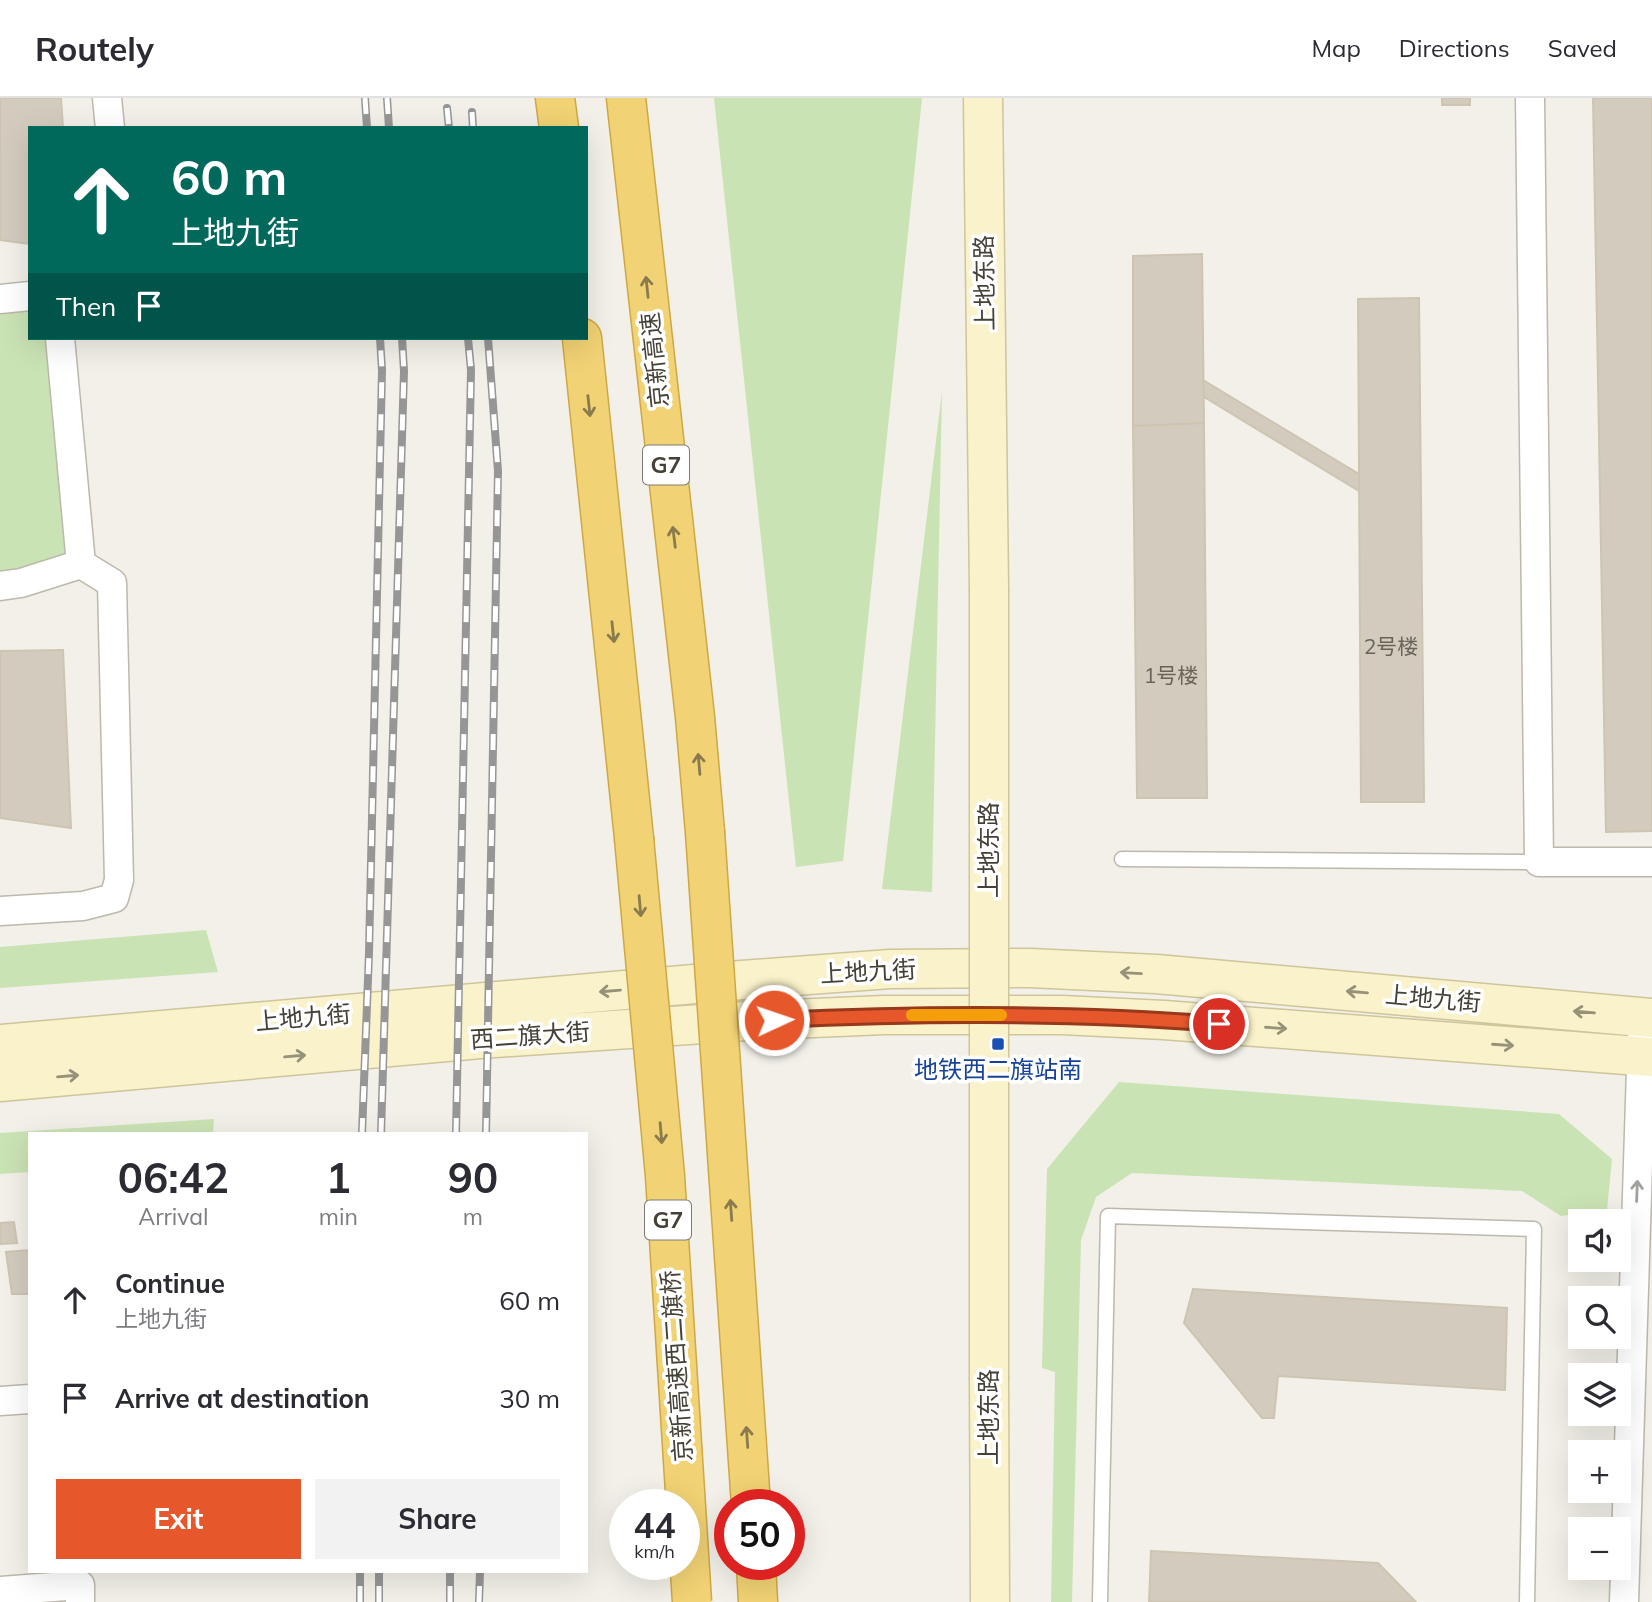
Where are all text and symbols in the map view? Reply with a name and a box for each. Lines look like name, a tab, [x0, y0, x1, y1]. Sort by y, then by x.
text: Routely	[35, 28, 154, 69]
text: Map	[1311, 33, 1361, 63]
text: Directions	[1399, 33, 1510, 63]
text: Saved	[1548, 33, 1617, 63]
text: 60 m	[171, 146, 287, 207]
icon: ahead	[56, 154, 147, 245]
text: 上地九街	[171, 212, 299, 252]
street label: 上地东路	[968, 235, 1000, 331]
one-way arrow	[640, 276, 653, 299]
icon: arrive	[130, 287, 168, 325]
text: Then	[56, 290, 116, 323]
street label: 京新高速	[634, 311, 674, 409]
one-way arrow	[583, 394, 596, 416]
road number: G7	[643, 446, 689, 484]
one-way arrow	[668, 527, 681, 549]
one-way arrow	[606, 620, 619, 643]
house number: 2号楼	[1364, 633, 1418, 659]
house number: 1号楼	[1144, 662, 1198, 688]
one-way arrow	[692, 753, 705, 775]
street label: 上地东路	[973, 802, 1003, 898]
one-way arrow	[634, 894, 647, 917]
street label: 上地九街	[819, 954, 917, 988]
one-way arrow	[1119, 967, 1142, 980]
street label: 上地九街	[1384, 979, 1482, 1017]
position arrow	[737, 983, 811, 1057]
one-way arrow	[599, 985, 622, 998]
one-way arrow	[1347, 985, 1369, 998]
pin	[1189, 994, 1249, 1054]
street label: 上地九街	[254, 998, 352, 1036]
icon: arrive	[1200, 1005, 1238, 1043]
one-way arrow	[1573, 1005, 1596, 1018]
street label: 西二旗大街	[469, 1016, 591, 1054]
one-way arrow	[1265, 1022, 1287, 1035]
marker: 地铁西二旗站南	[990, 1036, 1006, 1052]
one-way arrow	[1491, 1039, 1514, 1052]
one-way arrow	[283, 1049, 305, 1062]
place label: 地铁西二旗站南	[914, 1054, 1082, 1084]
one-way arrow	[56, 1069, 79, 1082]
one-way arrow	[655, 1121, 668, 1143]
text: 06:42	[118, 1151, 229, 1204]
text: 1	[326, 1151, 351, 1204]
text: 90	[448, 1151, 498, 1204]
one-way arrow	[1630, 1180, 1643, 1203]
one-way arrow	[724, 1199, 737, 1222]
road number: G7	[645, 1200, 691, 1240]
text: Arrival	[138, 1202, 209, 1231]
text: min	[319, 1202, 358, 1231]
text: m	[463, 1202, 483, 1231]
map controls	[1568, 1209, 1631, 1580]
button: sound	[1568, 1209, 1631, 1272]
text: Continue	[115, 1267, 225, 1300]
street label: 京新高速西二旗桥	[654, 1269, 698, 1463]
icon: ahead	[56, 1281, 94, 1319]
text: 60 m	[499, 1284, 560, 1317]
button: search	[1568, 1286, 1631, 1349]
text: 上地九街	[115, 1304, 207, 1333]
button: layers	[1568, 1363, 1631, 1426]
street label: 上地东路	[973, 1369, 1003, 1465]
icon: arrive	[56, 1379, 94, 1417]
text: Arrive at destination	[115, 1382, 370, 1415]
text: 30 m	[499, 1382, 560, 1415]
one-way arrow	[740, 1426, 753, 1449]
button: +	[1568, 1440, 1631, 1503]
button: Exit	[56, 1479, 301, 1559]
button: Share	[315, 1479, 560, 1559]
speed limit sign: 50	[714, 1489, 805, 1580]
text: 44	[633, 1503, 676, 1547]
button: −	[1568, 1517, 1631, 1580]
text: km/h	[634, 1540, 675, 1563]

